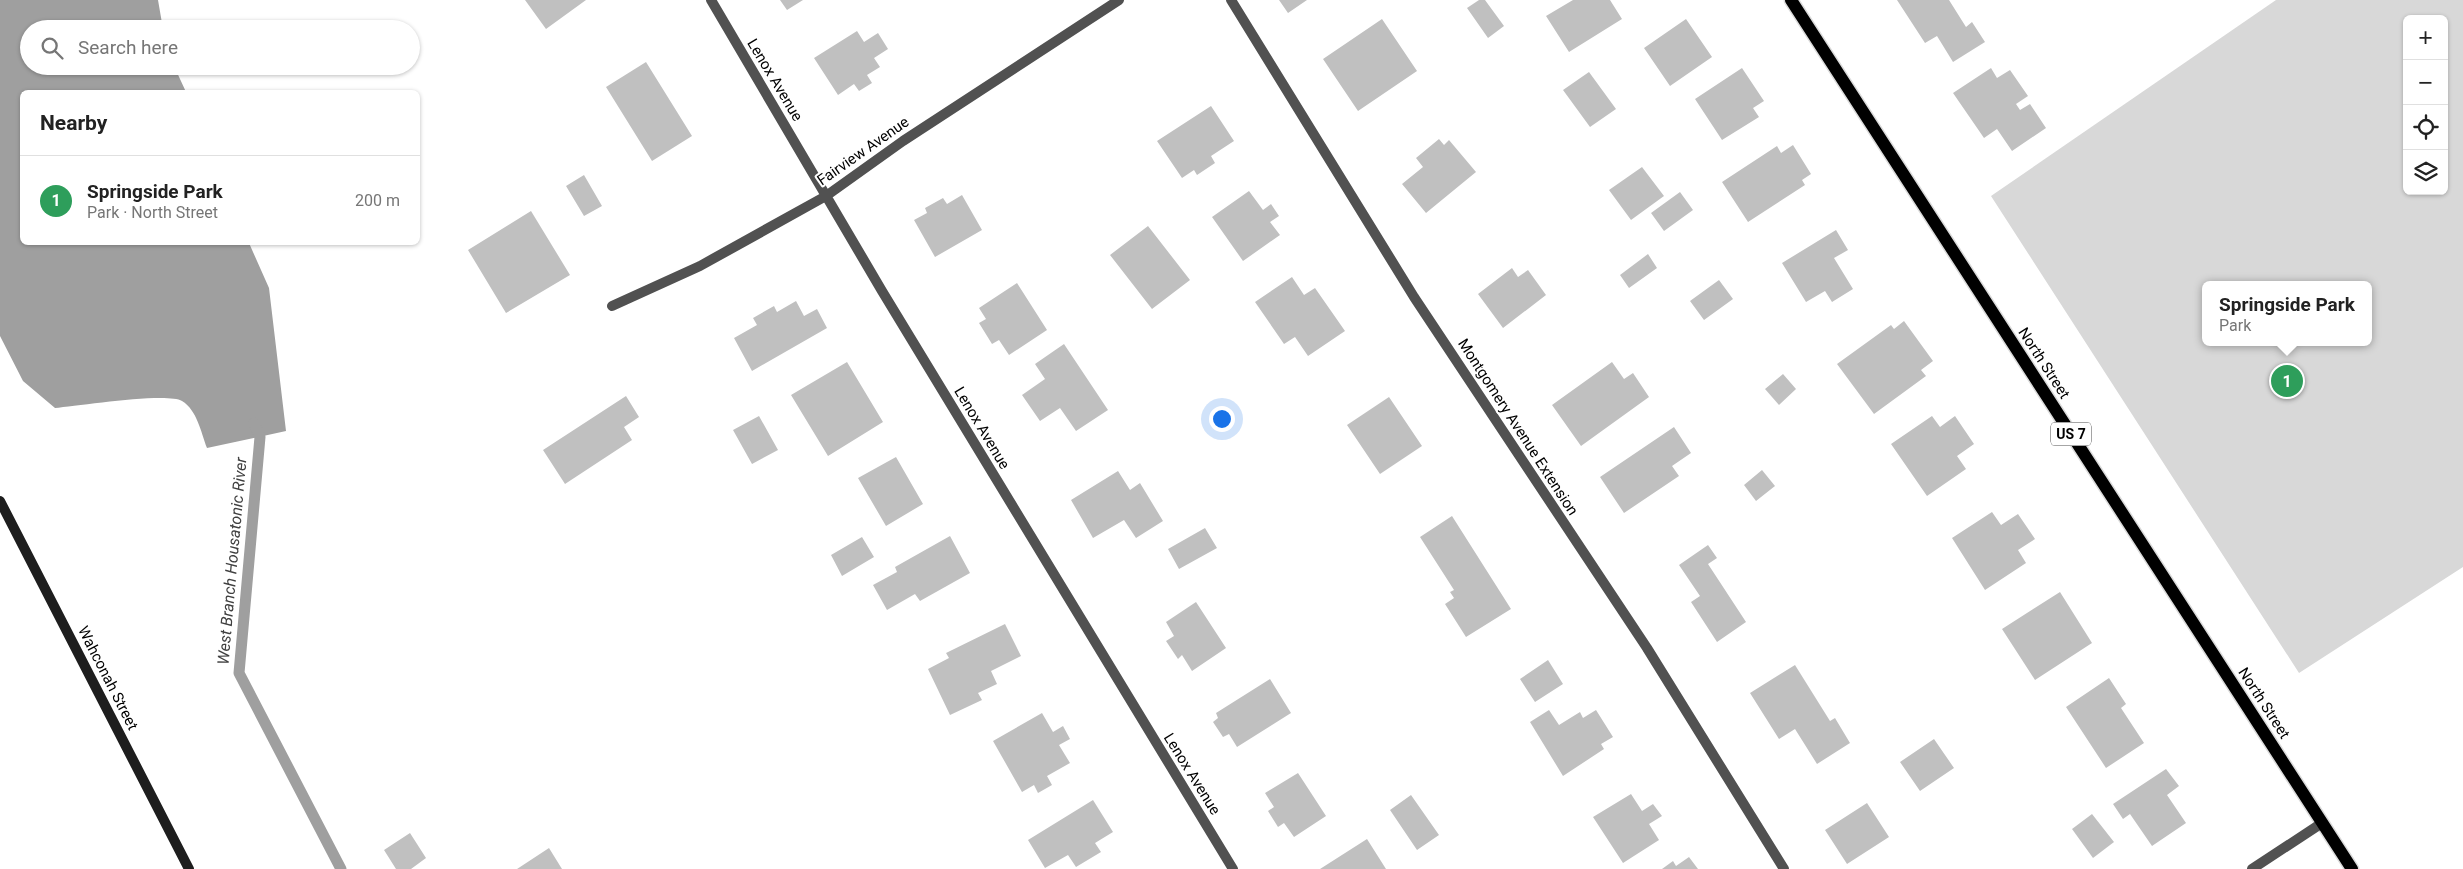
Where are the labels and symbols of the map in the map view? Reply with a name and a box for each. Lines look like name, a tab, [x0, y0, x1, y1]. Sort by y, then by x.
street label: Lenox Avenue	[743, 36, 807, 124]
street label: Fairview Avenue	[814, 113, 912, 189]
street label: North Street	[2014, 324, 2074, 402]
street label: Montgomery Avenue Extension	[1454, 335, 1582, 519]
pin: 1	[2271, 362, 2303, 400]
street label: Lenox Avenue	[950, 384, 1014, 472]
your location	[1209, 406, 1235, 432]
road number: US 7	[2051, 422, 2091, 446]
water label: West Branch Housatonic River	[213, 456, 251, 666]
street label: Wahconah Street	[74, 623, 142, 733]
street label: North Street	[2234, 664, 2294, 742]
street label: Lenox Avenue	[1160, 730, 1224, 818]

